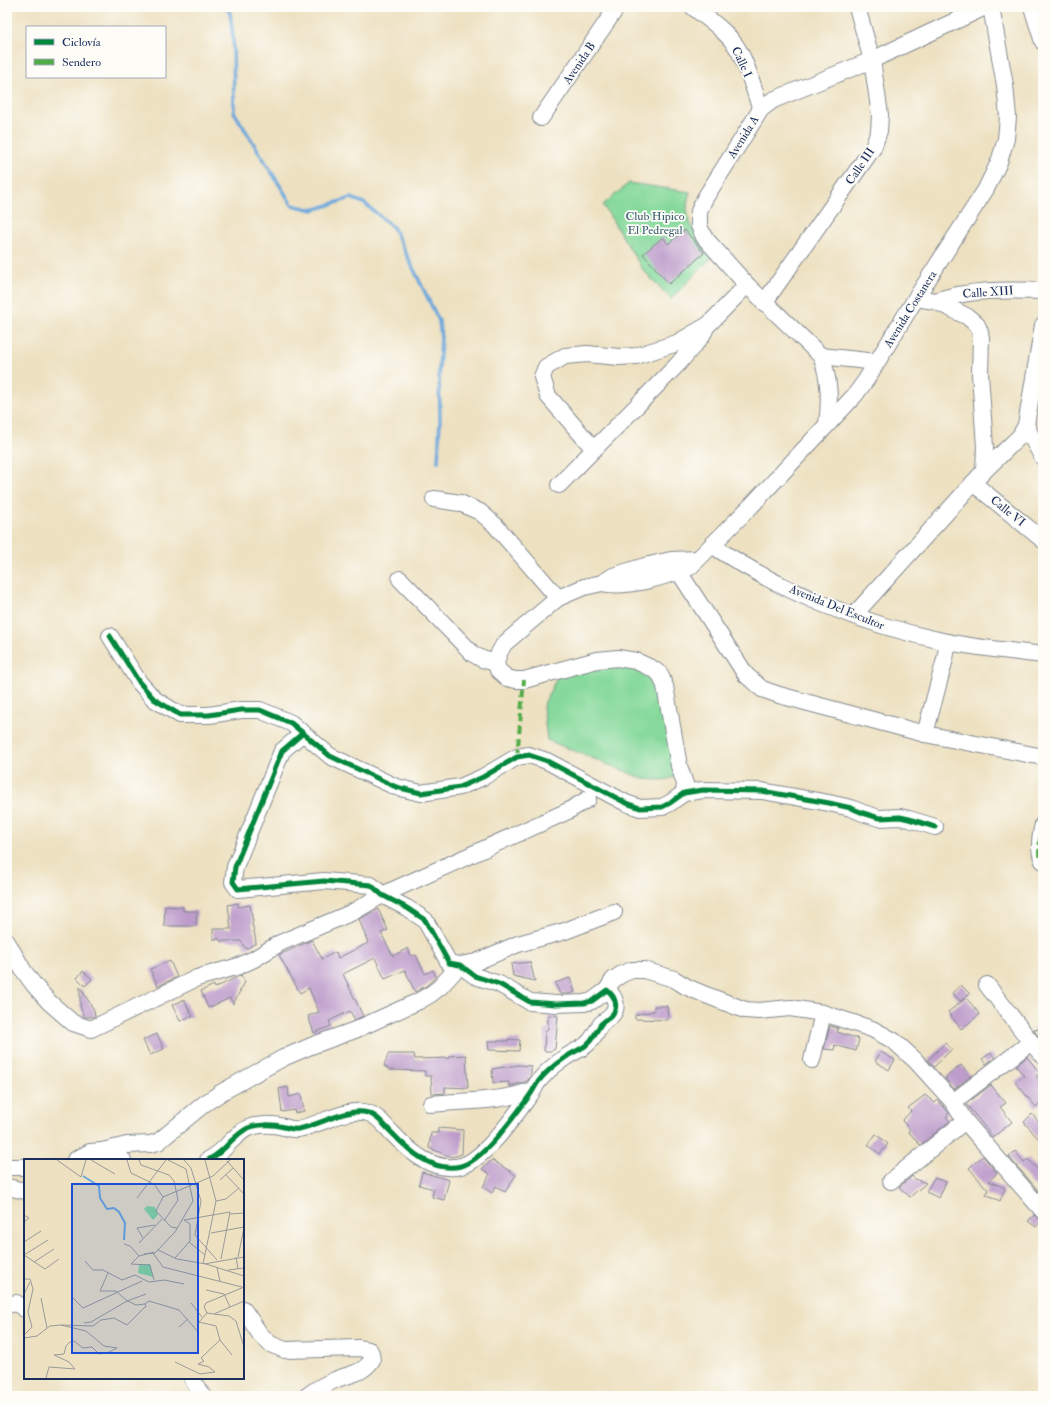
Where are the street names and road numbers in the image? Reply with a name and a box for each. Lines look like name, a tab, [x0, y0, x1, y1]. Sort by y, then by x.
street label: Avenida B	[559, 39, 599, 88]
street label: Calle I	[728, 44, 755, 80]
street label: Avenida A	[724, 113, 763, 162]
street label: Calle III	[842, 145, 878, 188]
street label: Avenida Costanera	[880, 267, 941, 351]
street label: Calle XIII	[962, 283, 1014, 302]
street label: Calle VI	[987, 493, 1028, 530]
street label: Avenida Del Escultor	[786, 581, 887, 634]

